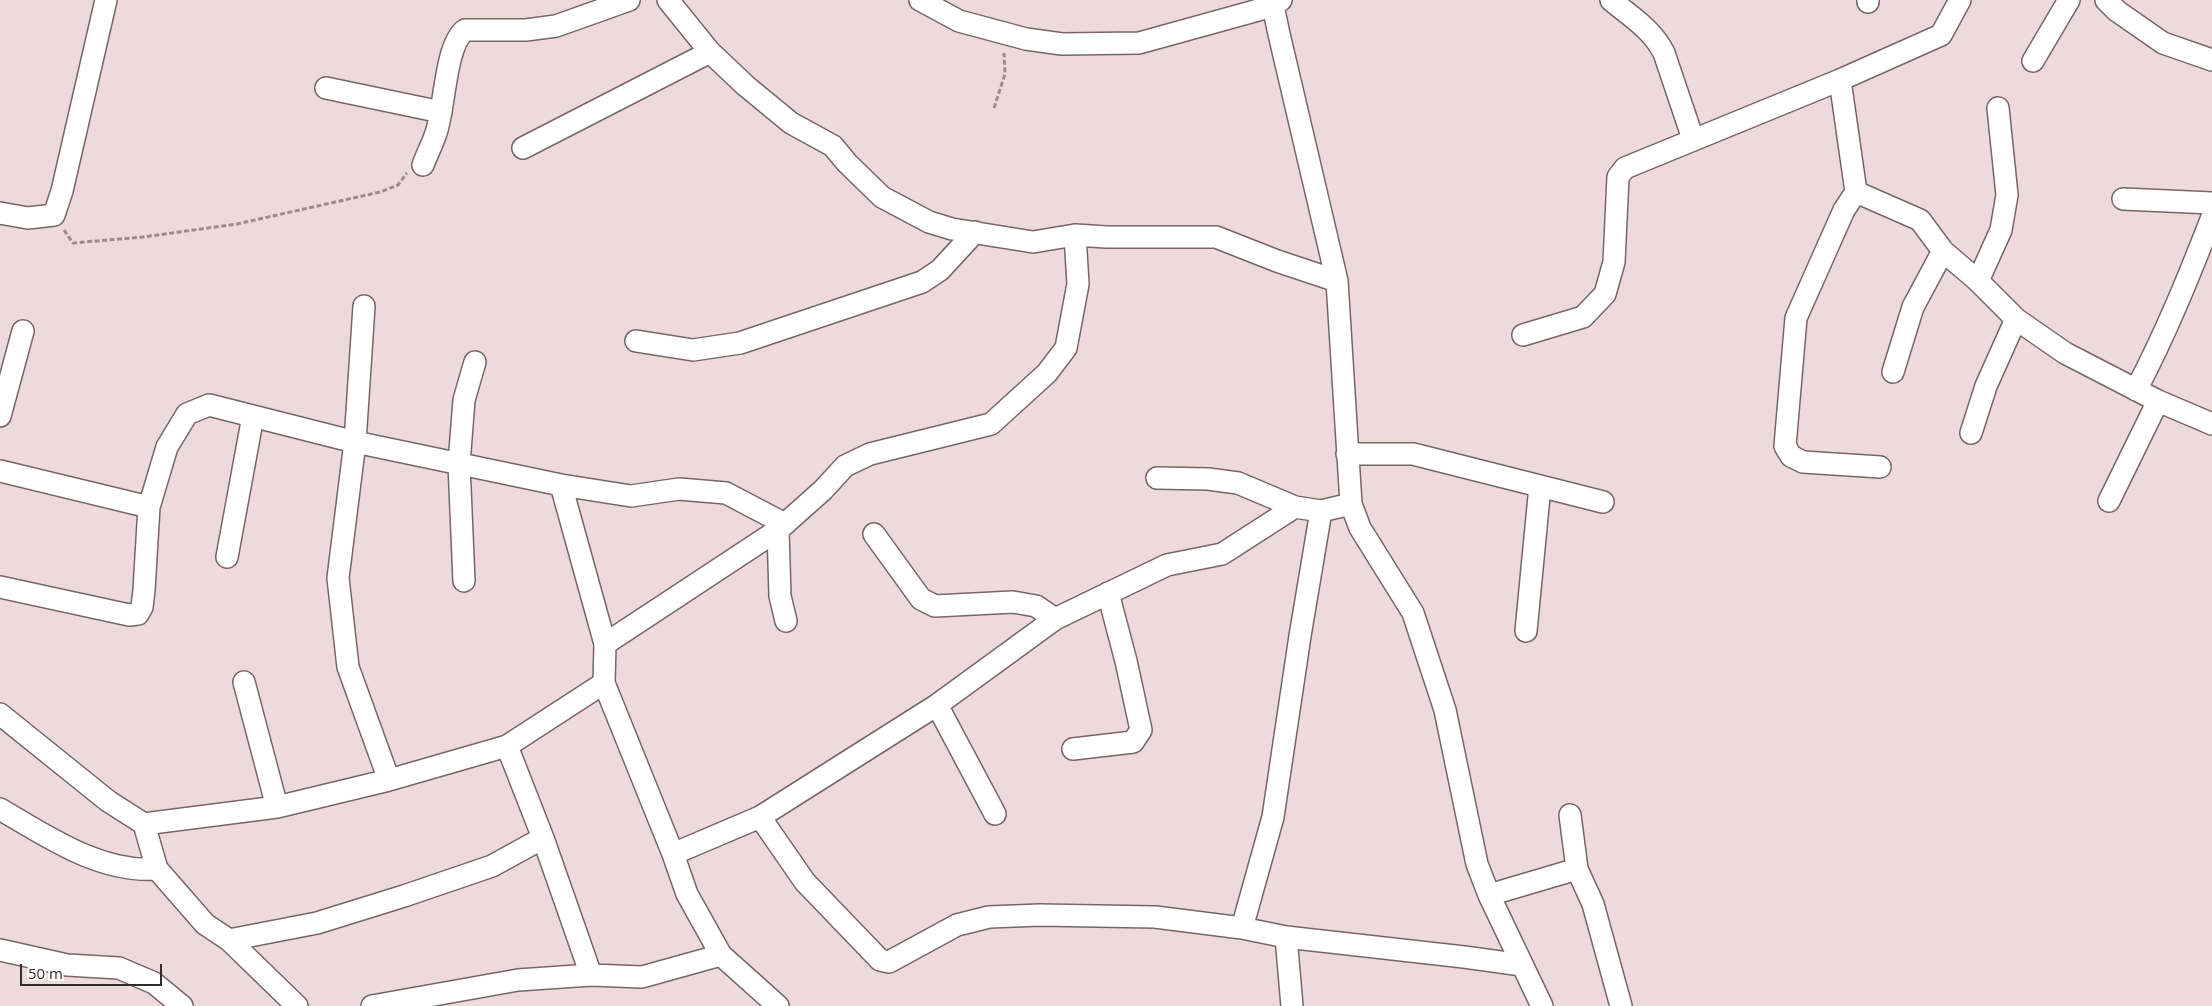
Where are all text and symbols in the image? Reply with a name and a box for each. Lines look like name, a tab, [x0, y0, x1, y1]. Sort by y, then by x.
scale bar	[22, 954, 165, 986]
text: 50 m	[28, 963, 63, 983]

